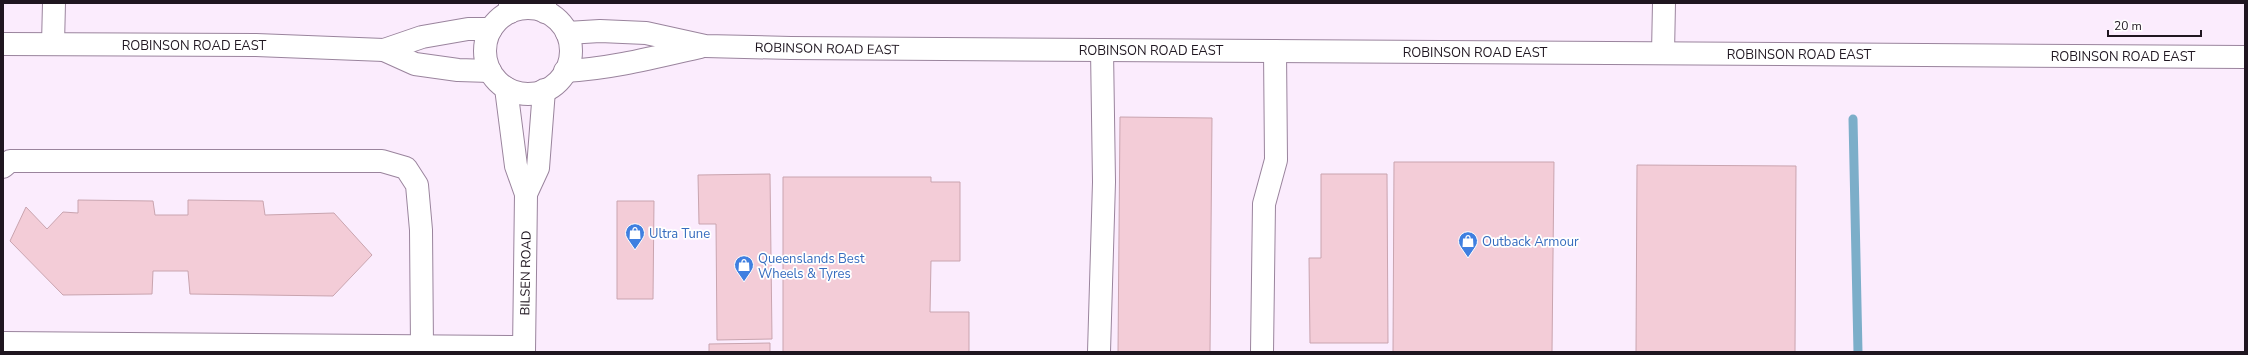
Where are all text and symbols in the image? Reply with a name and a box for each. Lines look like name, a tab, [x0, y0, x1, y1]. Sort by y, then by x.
scale bar	[2108, 12, 2201, 38]
text: 20 m	[2114, 18, 2142, 34]
street label: ROBINSON ROAD EAST	[122, 37, 266, 55]
street label: ROBINSON ROAD EAST	[755, 39, 900, 59]
street label: ROBINSON ROAD EAST	[1079, 42, 1223, 60]
street label: ROBINSON ROAD EAST	[1403, 44, 1547, 62]
street label: ROBINSON ROAD EAST	[1727, 46, 1871, 64]
street label: ROBINSON ROAD EAST	[2051, 48, 2195, 66]
shop icon: Ultra Tune	[624, 222, 646, 250]
place label: Ultra Tune	[649, 225, 710, 243]
street label: BILSEN ROAD	[516, 230, 536, 316]
shop icon: Outback Armour	[1457, 230, 1479, 258]
place label: Outback Armour	[1482, 233, 1579, 251]
place label: Queenslands Best Wheels & Tyres	[758, 250, 865, 283]
shop icon: Queenslands Best Wheels & Tyres	[733, 254, 755, 282]

